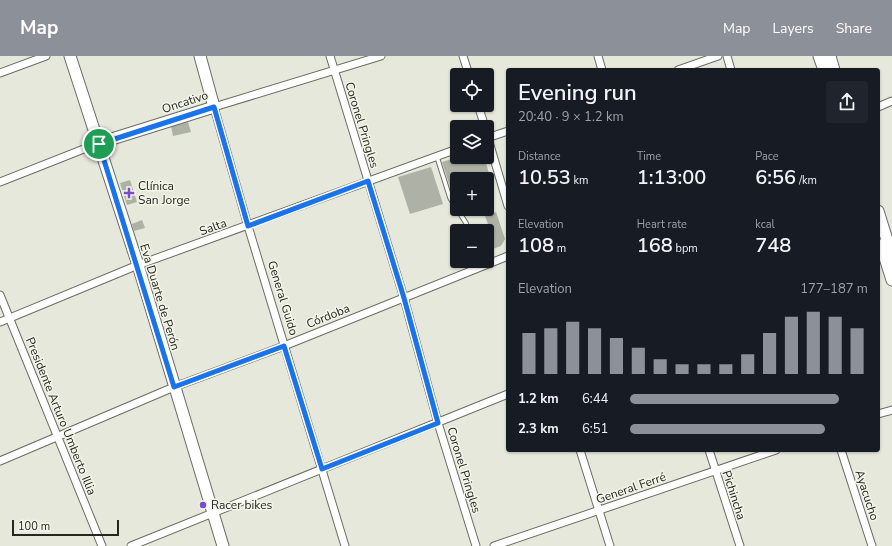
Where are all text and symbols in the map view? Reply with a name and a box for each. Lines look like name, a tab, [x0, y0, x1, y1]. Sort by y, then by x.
text: Map	[20, 15, 58, 41]
text: Map	[723, 19, 750, 38]
text: Layers	[772, 19, 814, 38]
text: Share	[836, 19, 872, 38]
map controls	[450, 68, 494, 268]
button: locate	[450, 68, 494, 112]
text: Evening run	[518, 78, 637, 108]
street label: Coronel Pringles	[341, 80, 383, 170]
button: share	[826, 81, 868, 123]
street label: Oncativo	[160, 87, 210, 117]
text: 20:40 · 9 × 1.2 km	[518, 108, 624, 126]
button: layers	[450, 120, 494, 164]
pin	[82, 127, 116, 161]
icon: arrive	[88, 133, 110, 155]
text: Distance	[518, 149, 561, 164]
text: Time	[637, 149, 661, 164]
text: Pace	[755, 149, 779, 164]
text: 10.53	[518, 164, 571, 191]
text: 1:13:00	[637, 164, 706, 191]
text: 6:56	[755, 164, 796, 191]
button: +	[450, 172, 494, 216]
text: km	[571, 173, 589, 188]
text: /km	[796, 173, 817, 188]
place label: Clínica San Jorge	[138, 178, 190, 208]
marker: Clínica San Jorge	[123, 187, 135, 199]
street label: Salta	[197, 215, 229, 239]
text: Elevation	[518, 217, 564, 232]
text: Heart rate	[637, 217, 687, 232]
text: kcal	[755, 217, 775, 232]
button: −	[450, 224, 494, 268]
text: 108	[518, 232, 554, 259]
text: 168	[637, 232, 673, 259]
text: 748	[755, 232, 791, 259]
text: m	[554, 241, 566, 256]
text: bpm	[673, 241, 698, 256]
street label: Eva Duarte de Perón	[136, 242, 184, 352]
street label: General Guido	[264, 259, 302, 338]
text: Elevation	[518, 280, 572, 298]
text: 177–187 m	[800, 280, 868, 298]
street label: Córdoba	[304, 300, 352, 332]
street label: Presidente Arturo Umberto Illia	[22, 335, 100, 497]
text: 1.2 km	[518, 390, 559, 408]
text: 6:44	[582, 390, 608, 408]
text: 2.3 km	[518, 420, 559, 438]
text: 6:51	[582, 420, 608, 438]
street label: Coronel Pringles	[443, 425, 485, 515]
street label: Pichincha	[718, 468, 750, 522]
street label: Ayacucho	[851, 468, 883, 523]
street label: General Ferré	[594, 469, 668, 507]
place label: Racer bikes	[211, 497, 273, 513]
marker: Racer bikes	[198, 500, 208, 510]
scale bar	[12, 518, 119, 537]
text: 100 m	[18, 519, 50, 534]

